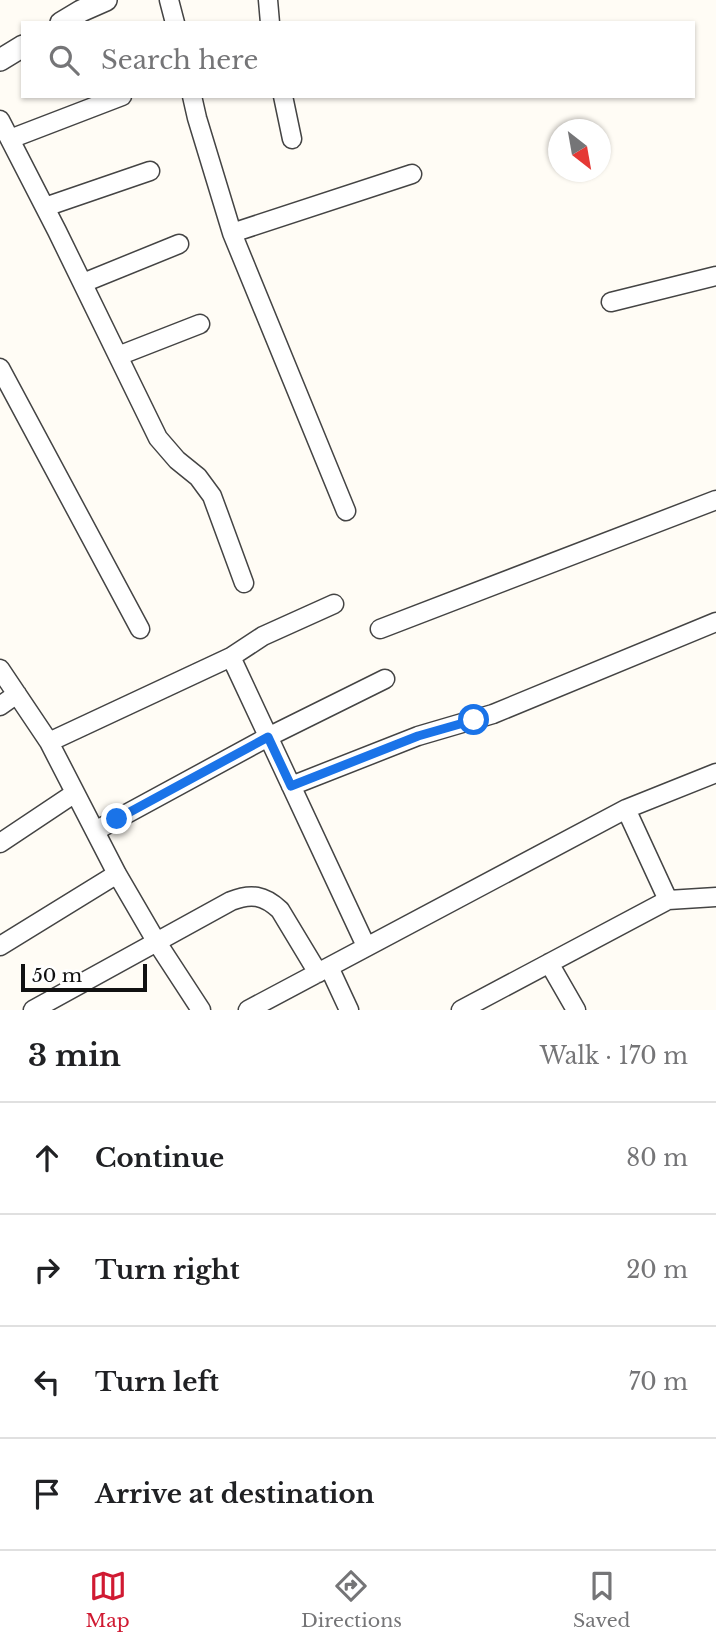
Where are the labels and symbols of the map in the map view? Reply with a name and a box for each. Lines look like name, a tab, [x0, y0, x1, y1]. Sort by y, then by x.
north arrow	[548, 119, 611, 182]
route start	[458, 704, 489, 735]
route end	[101, 803, 132, 834]
scale bar	[21, 961, 147, 993]

